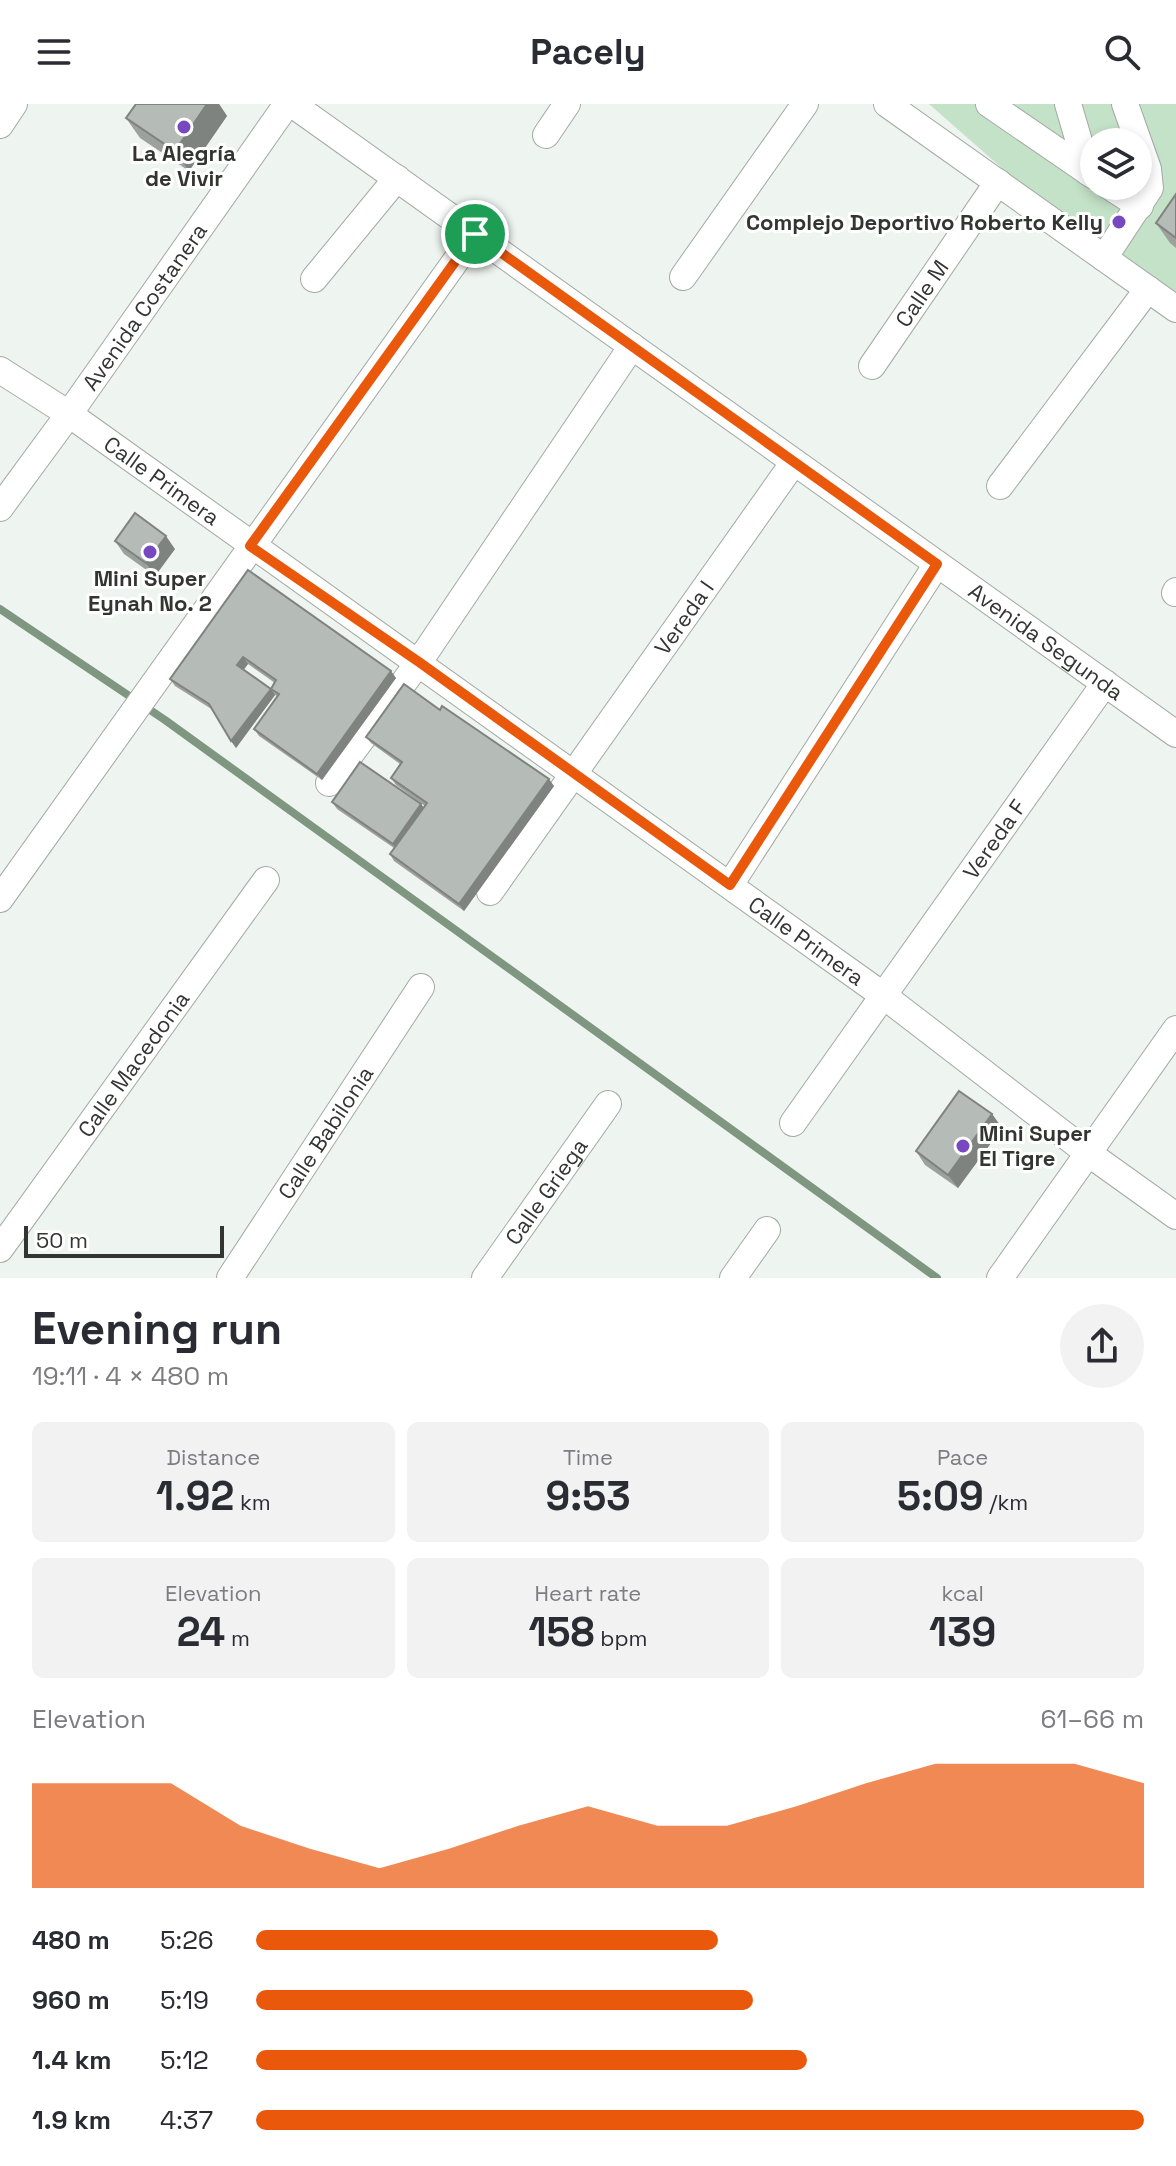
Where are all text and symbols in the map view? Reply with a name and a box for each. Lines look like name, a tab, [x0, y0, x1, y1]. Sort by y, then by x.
text: Pacely	[530, 29, 646, 75]
icon: menu	[32, 30, 76, 74]
icon: search	[1100, 30, 1144, 74]
marker: La Alegría de Vivir	[175, 118, 193, 136]
map controls	[1080, 128, 1152, 200]
button: layers	[1080, 128, 1152, 200]
place label: La Alegría de Vivir	[132, 139, 236, 192]
pin	[441, 200, 509, 268]
place label: Complejo Deportivo Roberto Kelly	[746, 208, 1103, 236]
icon: arrive	[453, 212, 497, 256]
marker: Complejo Deportivo Roberto Kelly	[1110, 213, 1128, 231]
street label: Avenida Costanera	[76, 217, 213, 396]
street label: Calle M	[889, 254, 955, 332]
street label: Calle Primera	[99, 430, 226, 531]
marker: Mini Super Eynah No. 2	[141, 543, 159, 561]
place label: Mini Super Eynah No. 2	[88, 564, 212, 617]
street label: Vereda I	[648, 575, 720, 660]
street label: Avenida Segunda	[963, 577, 1129, 706]
street label: Vereda F	[957, 794, 1032, 884]
street label: Calle Primera	[743, 890, 870, 992]
street label: Calle Macedonia	[71, 985, 196, 1142]
street label: Calle Babilonia	[272, 1060, 380, 1204]
place label: Mini Super El Tigre	[979, 1119, 1092, 1172]
street label: Calle Griega	[499, 1132, 594, 1250]
marker: Mini Super El Tigre	[954, 1137, 972, 1155]
scale bar	[24, 1222, 224, 1258]
text: 50 m	[36, 1226, 88, 1254]
text: Evening run	[32, 1301, 282, 1357]
button: share	[1060, 1304, 1144, 1388]
text: 19:11 · 4 × 480 m	[32, 1359, 229, 1393]
text: Distance	[166, 1443, 260, 1471]
text: Time	[563, 1443, 613, 1471]
text: Pace	[937, 1443, 988, 1471]
text: 1.92	[156, 1471, 234, 1522]
text: 9:53	[546, 1471, 630, 1522]
text: 5:09	[897, 1471, 984, 1522]
text: km	[234, 1488, 271, 1516]
text: /km	[984, 1488, 1028, 1516]
text: Elevation	[165, 1579, 262, 1607]
text: Heart rate	[535, 1579, 641, 1607]
text: kcal	[941, 1579, 984, 1607]
text: 24	[177, 1607, 225, 1658]
text: 158	[528, 1607, 595, 1658]
text: 139	[929, 1607, 996, 1658]
text: m	[225, 1624, 250, 1652]
text: bpm	[595, 1624, 648, 1652]
text: Elevation	[32, 1702, 146, 1736]
text: 61–66 m	[1041, 1702, 1144, 1736]
text: 480 m	[32, 1923, 110, 1957]
text: 5:26	[160, 1923, 214, 1957]
text: 960 m	[32, 1983, 110, 2017]
text: 5:19	[160, 1983, 209, 2017]
text: 1.4 km	[32, 2043, 112, 2077]
text: 5:12	[160, 2043, 209, 2077]
text: 1.9 km	[32, 2103, 111, 2137]
text: 4:37	[160, 2103, 213, 2137]

